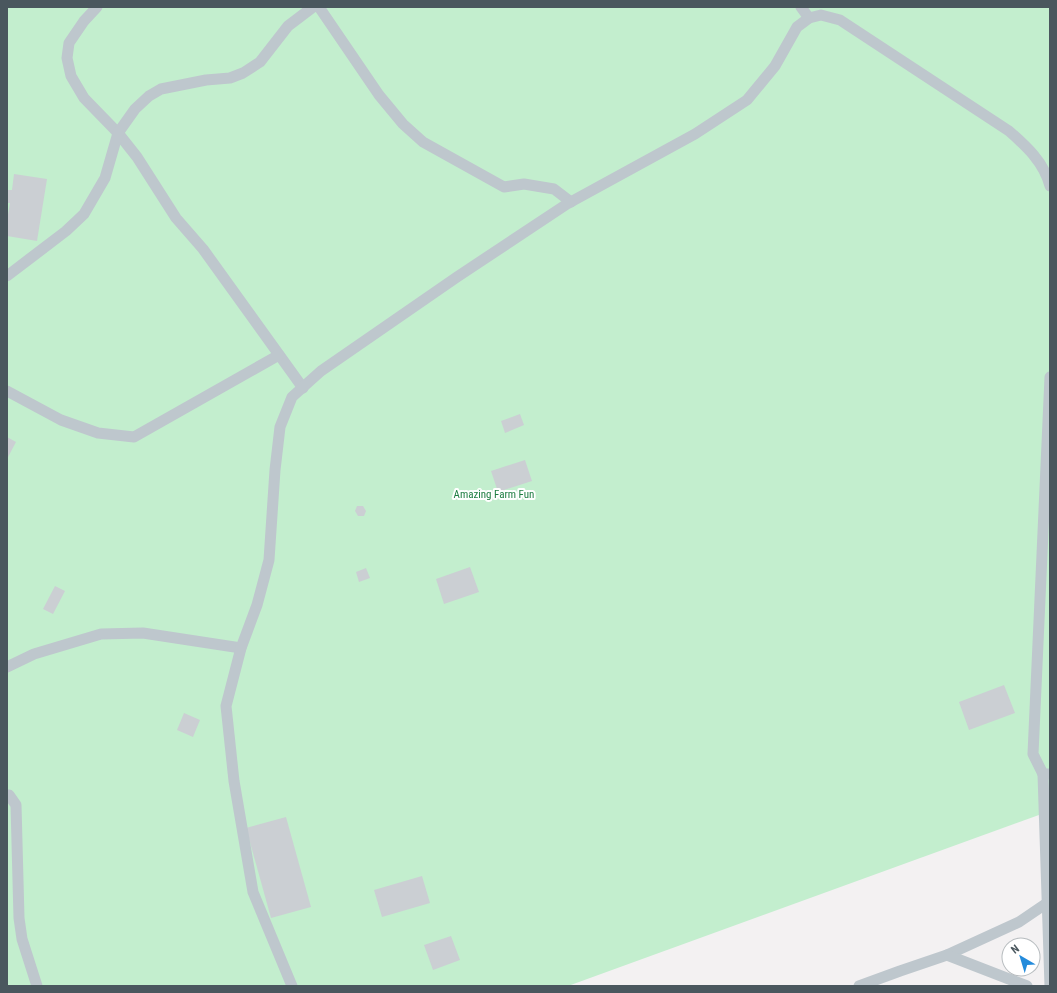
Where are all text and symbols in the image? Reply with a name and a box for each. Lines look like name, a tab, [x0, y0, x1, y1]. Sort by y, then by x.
park label: Amazing Farm Fun	[454, 488, 534, 501]
north arrow	[1001, 937, 1041, 977]
text: N	[1008, 942, 1022, 957]

